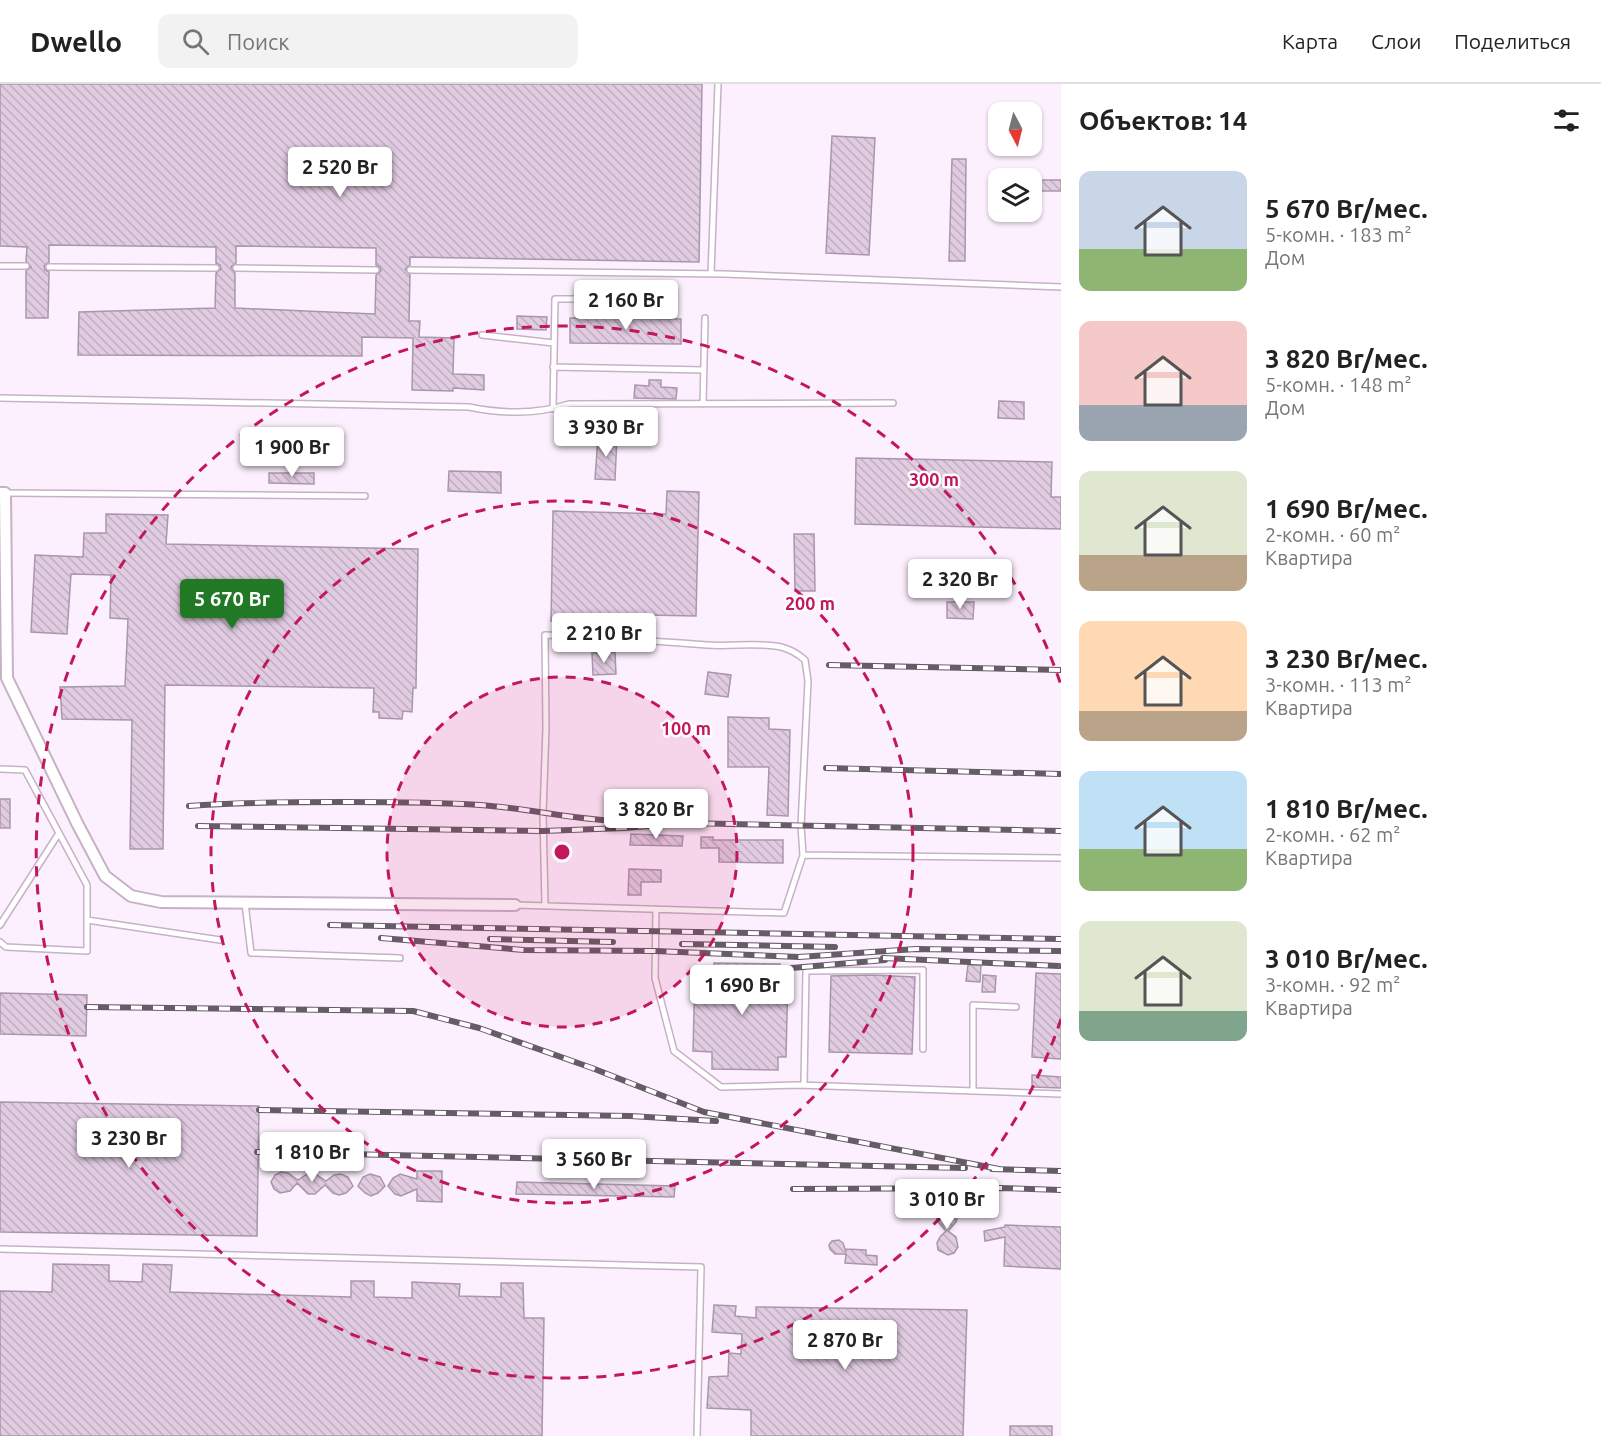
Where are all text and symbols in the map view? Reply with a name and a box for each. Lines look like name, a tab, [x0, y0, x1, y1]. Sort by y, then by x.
search box	[158, 14, 578, 68]
icon: search	[179, 25, 212, 58]
text: Dwello	[30, 26, 122, 57]
text: Поиск	[227, 29, 290, 54]
text: Карта	[1282, 29, 1338, 53]
text: Слои	[1371, 29, 1421, 53]
text: Поделиться	[1454, 29, 1571, 53]
north arrow	[988, 102, 1042, 156]
map controls	[988, 102, 1042, 222]
icon: filters	[1550, 104, 1583, 137]
text: Объектов: 14	[1079, 106, 1247, 135]
pin: 2 520 Br	[278, 147, 402, 198]
text: 2 520 Br	[302, 155, 378, 178]
button: layers	[988, 168, 1042, 222]
text: 5 670 Br/мес.	[1265, 194, 1428, 223]
icon: home	[1127, 195, 1199, 267]
text: 5-комн. · 183 m²	[1265, 223, 1412, 246]
text: Дом	[1265, 246, 1305, 269]
pin: 2 160 Br	[564, 280, 688, 331]
text: 2 160 Br	[588, 288, 664, 311]
text: 3 820 Br/мес.	[1265, 344, 1428, 373]
icon: home	[1127, 345, 1199, 417]
text: 5-комн. · 148 m²	[1265, 373, 1412, 396]
text: Дом	[1265, 396, 1305, 419]
pin: 3 930 Br	[544, 407, 668, 458]
text: 3 930 Br	[568, 415, 644, 438]
pin: 1 900 Br	[230, 427, 354, 478]
text: 1 900 Br	[254, 435, 330, 458]
text: 300 m	[909, 469, 959, 489]
text: 1 690 Br/мес.	[1265, 494, 1428, 523]
icon: home	[1127, 495, 1199, 567]
text: 2-комн. · 60 m²	[1265, 523, 1400, 546]
text: Квартира	[1265, 546, 1353, 569]
pin: 2 320 Br	[898, 559, 1022, 610]
text: 2 320 Br	[922, 567, 998, 590]
pin: 5 670 Br	[170, 579, 294, 630]
text: 5 670 Br	[194, 587, 270, 610]
text: 200 m	[785, 593, 835, 613]
pin: 2 210 Br	[542, 613, 666, 664]
text: 2 210 Br	[566, 621, 642, 644]
text: 3 230 Br/мес.	[1265, 644, 1428, 673]
icon: home	[1127, 645, 1199, 717]
text: 3-комн. · 113 m²	[1265, 673, 1412, 696]
text: Квартира	[1265, 696, 1353, 719]
text: 100 m	[661, 718, 711, 738]
pin: 3 820 Br	[594, 789, 718, 840]
text: 1 810 Br/мес.	[1265, 794, 1428, 823]
icon: home	[1127, 795, 1199, 867]
text: 3 820 Br	[618, 797, 694, 820]
text: 2-комн. · 62 m²	[1265, 823, 1400, 846]
centre of rings	[552, 842, 572, 862]
text: Квартира	[1265, 846, 1353, 869]
text: 3 010 Br/мес.	[1265, 944, 1428, 973]
icon: home	[1127, 945, 1199, 1017]
pin: 1 690 Br	[680, 965, 804, 1016]
text: 1 690 Br	[704, 973, 780, 996]
text: 3-комн. · 92 m²	[1265, 973, 1400, 996]
text: Квартира	[1265, 996, 1353, 1019]
pin: 3 230 Br	[67, 1118, 191, 1169]
text: 3 230 Br	[91, 1126, 167, 1149]
pin: 1 810 Br	[250, 1132, 374, 1183]
pin: 3 560 Br	[532, 1139, 656, 1190]
text: 1 810 Br	[274, 1140, 350, 1163]
text: 3 560 Br	[556, 1147, 632, 1170]
pin: 3 010 Br	[885, 1179, 1009, 1230]
text: 3 010 Br	[909, 1187, 985, 1210]
pin: 2 870 Br	[783, 1320, 907, 1371]
text: 2 870 Br	[807, 1328, 883, 1351]

